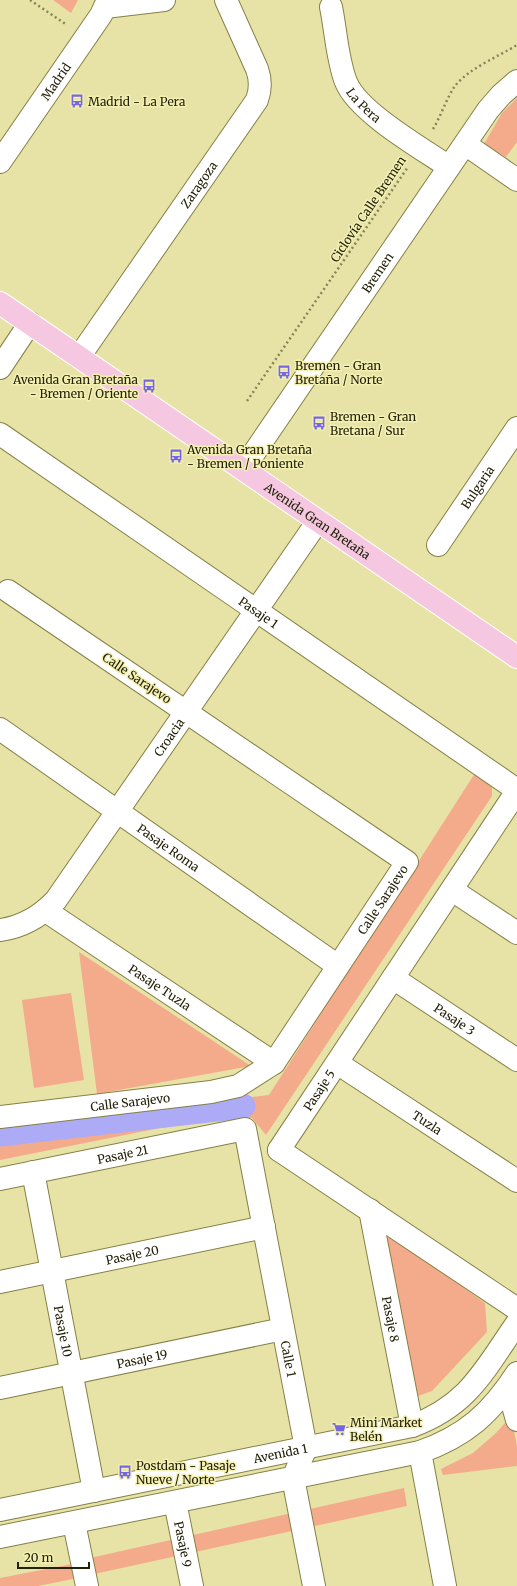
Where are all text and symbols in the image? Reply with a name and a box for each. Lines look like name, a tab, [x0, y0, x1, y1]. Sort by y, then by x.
street label: Madrid	[37, 60, 74, 103]
street label: La Pera	[344, 85, 385, 126]
bus stop icon: Madrid - La Pera	[69, 93, 85, 109]
place label: Madrid - La Pera	[88, 94, 186, 109]
street label: Ciclovía Calle Bremen	[327, 153, 409, 265]
street label: Zaragoza	[177, 158, 220, 211]
street label: Bremen	[358, 249, 396, 295]
place label: Bremen - Gran Bretaña / Norte	[295, 358, 383, 387]
bus stop icon: Bremen - Gran Bretaña / Norte	[276, 364, 292, 380]
place label: Avenida Gran Bretaña - Bremen / Oriente	[12, 372, 139, 401]
bus stop icon: Avenida Gran Bretaña - Bremen / Oriente	[141, 378, 157, 394]
place label: Bremen - Gran Bretana / Sur	[330, 409, 416, 438]
bus stop icon: Bremen - Gran Bretana / Sur	[311, 415, 327, 431]
place label: Avenida Gran Bretaña - Bremen / Poniente	[186, 442, 313, 471]
bus stop icon: Avenida Gran Bretaña - Bremen / Poniente	[168, 448, 184, 464]
street label: Bulgaria	[457, 462, 497, 511]
street label: Avenida Gran Bretaña	[261, 478, 374, 562]
street label: Pasaje 1	[236, 593, 282, 631]
street label: Calle Sarajevo	[100, 649, 174, 707]
street label: Croacia	[150, 715, 187, 759]
street label: Pasaje Roma	[135, 820, 203, 875]
street label: Calle Sarajevo	[354, 862, 411, 937]
street label: Pasaje Tuzla	[126, 961, 194, 1013]
street label: Pasaje 3	[431, 1000, 478, 1038]
street label: Pasaje 5	[300, 1067, 338, 1113]
street label: Calle Sarajevo	[89, 1089, 171, 1114]
street label: Tuzla	[410, 1107, 446, 1138]
street label: Pasaje 21	[96, 1141, 150, 1166]
street label: Pasaje 20	[104, 1242, 160, 1267]
street label: Pasaje 8	[379, 1295, 403, 1343]
street label: Pasaje 10	[51, 1304, 76, 1358]
street label: Calle 1	[278, 1339, 300, 1379]
street label: Pasaje 19	[115, 1346, 169, 1371]
place label: Mini Market Belén	[350, 1415, 422, 1444]
supermarket icon: Mini Market Belén	[331, 1421, 347, 1437]
street label: Avenida 1	[251, 1440, 309, 1466]
place label: Postdam - Pasaje Nueve / Norte	[136, 1458, 236, 1487]
bus stop icon: Postdam - Pasaje Nueve / Norte	[117, 1464, 133, 1480]
street label: Pasaje 9	[172, 1520, 195, 1568]
scale bar	[18, 1544, 89, 1570]
text: 20 m	[24, 1550, 53, 1565]

